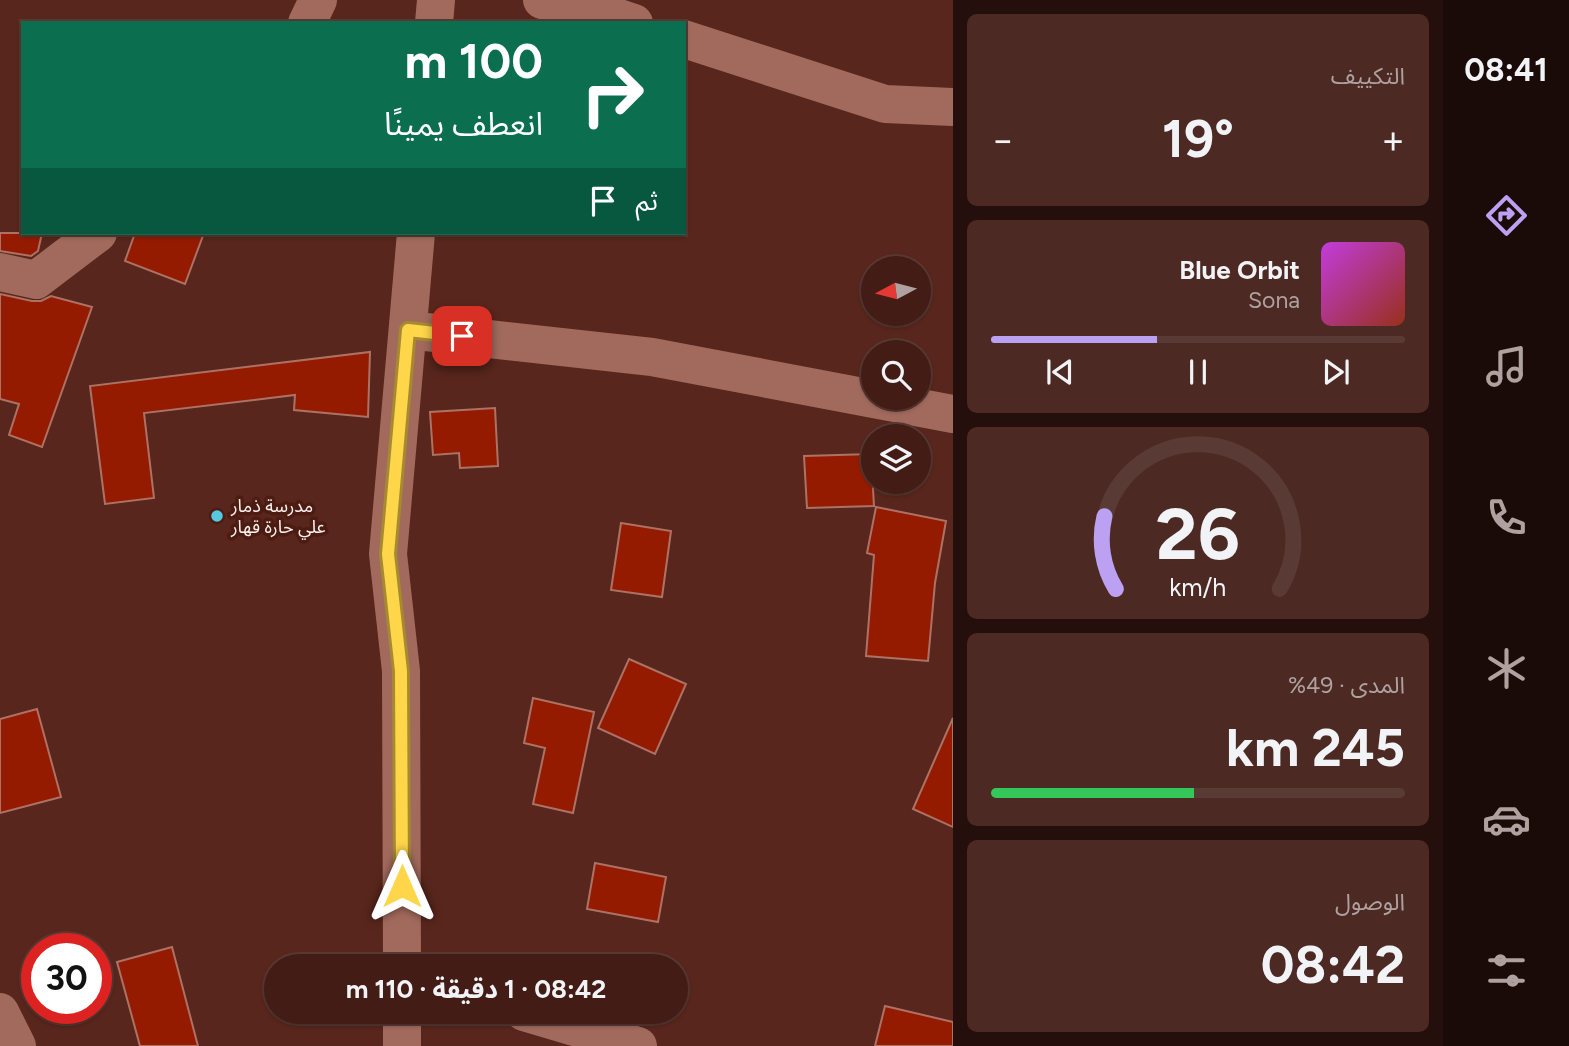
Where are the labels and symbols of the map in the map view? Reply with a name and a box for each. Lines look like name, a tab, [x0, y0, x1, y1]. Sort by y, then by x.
north arrow	[861, 256, 931, 326]
pin	[432, 306, 492, 366]
place label: مدرسة ذمار علي حارة قهار	[230, 495, 326, 540]
marker: مدرسة ذمار علي حارة قهار	[209, 508, 225, 524]
position arrow	[365, 849, 439, 923]
speed limit sign: 30	[21, 933, 112, 1024]

